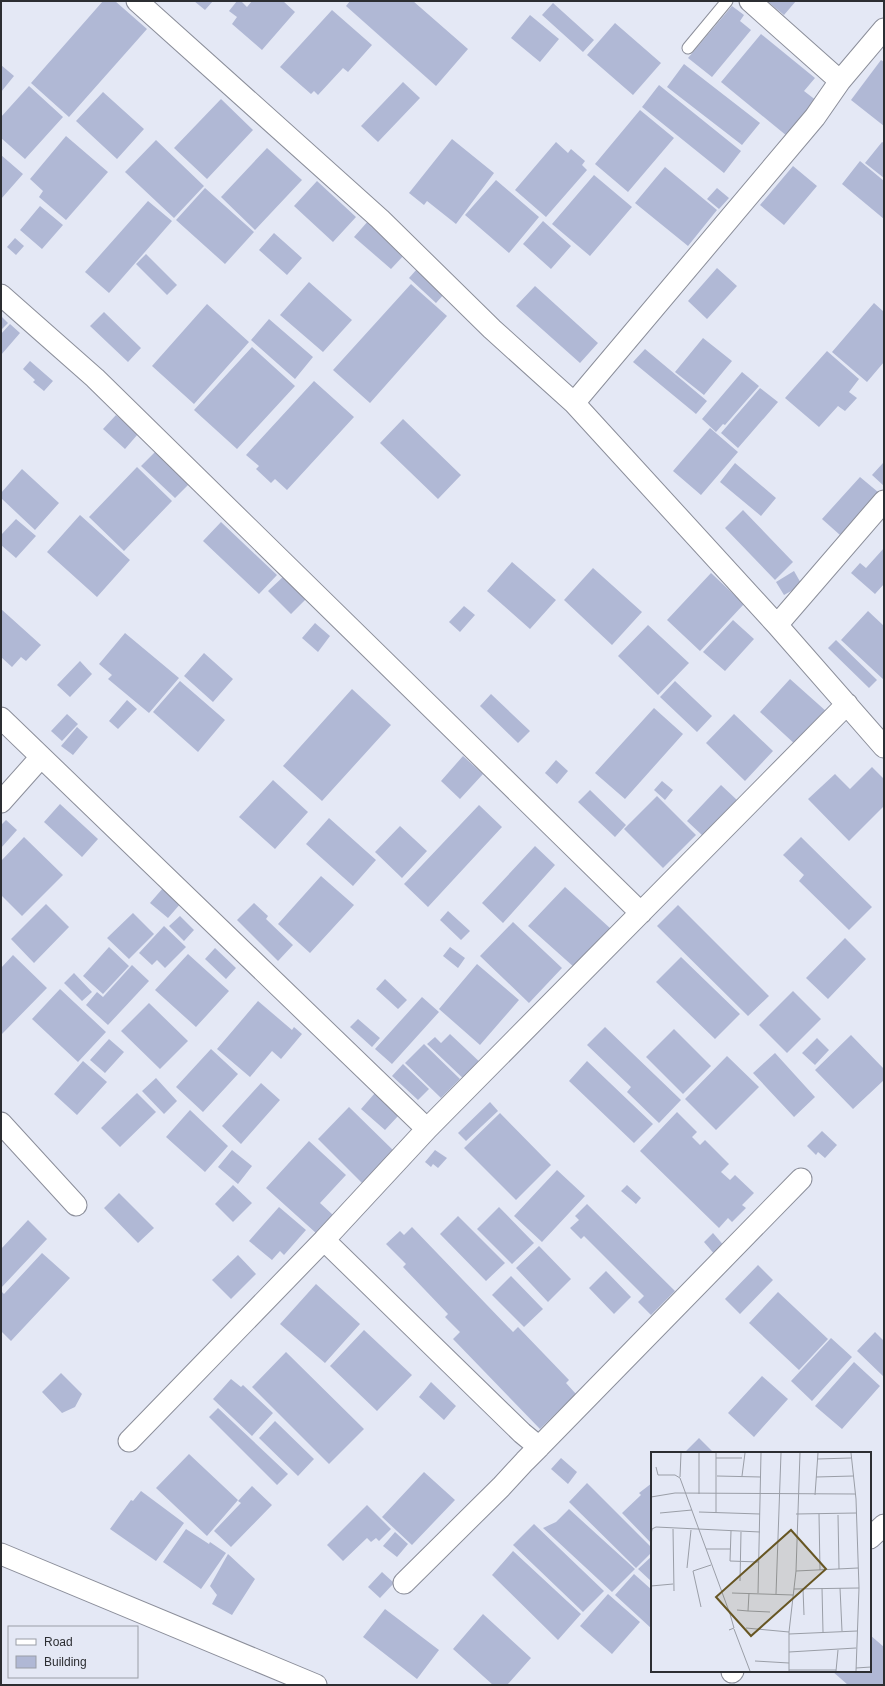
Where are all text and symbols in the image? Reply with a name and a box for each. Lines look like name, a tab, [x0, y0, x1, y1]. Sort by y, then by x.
inset map	[651, 1452, 871, 1672]
legend	[8, 1626, 138, 1678]
text: Road	[44, 1635, 73, 1649]
text: Building	[44, 1655, 87, 1669]

